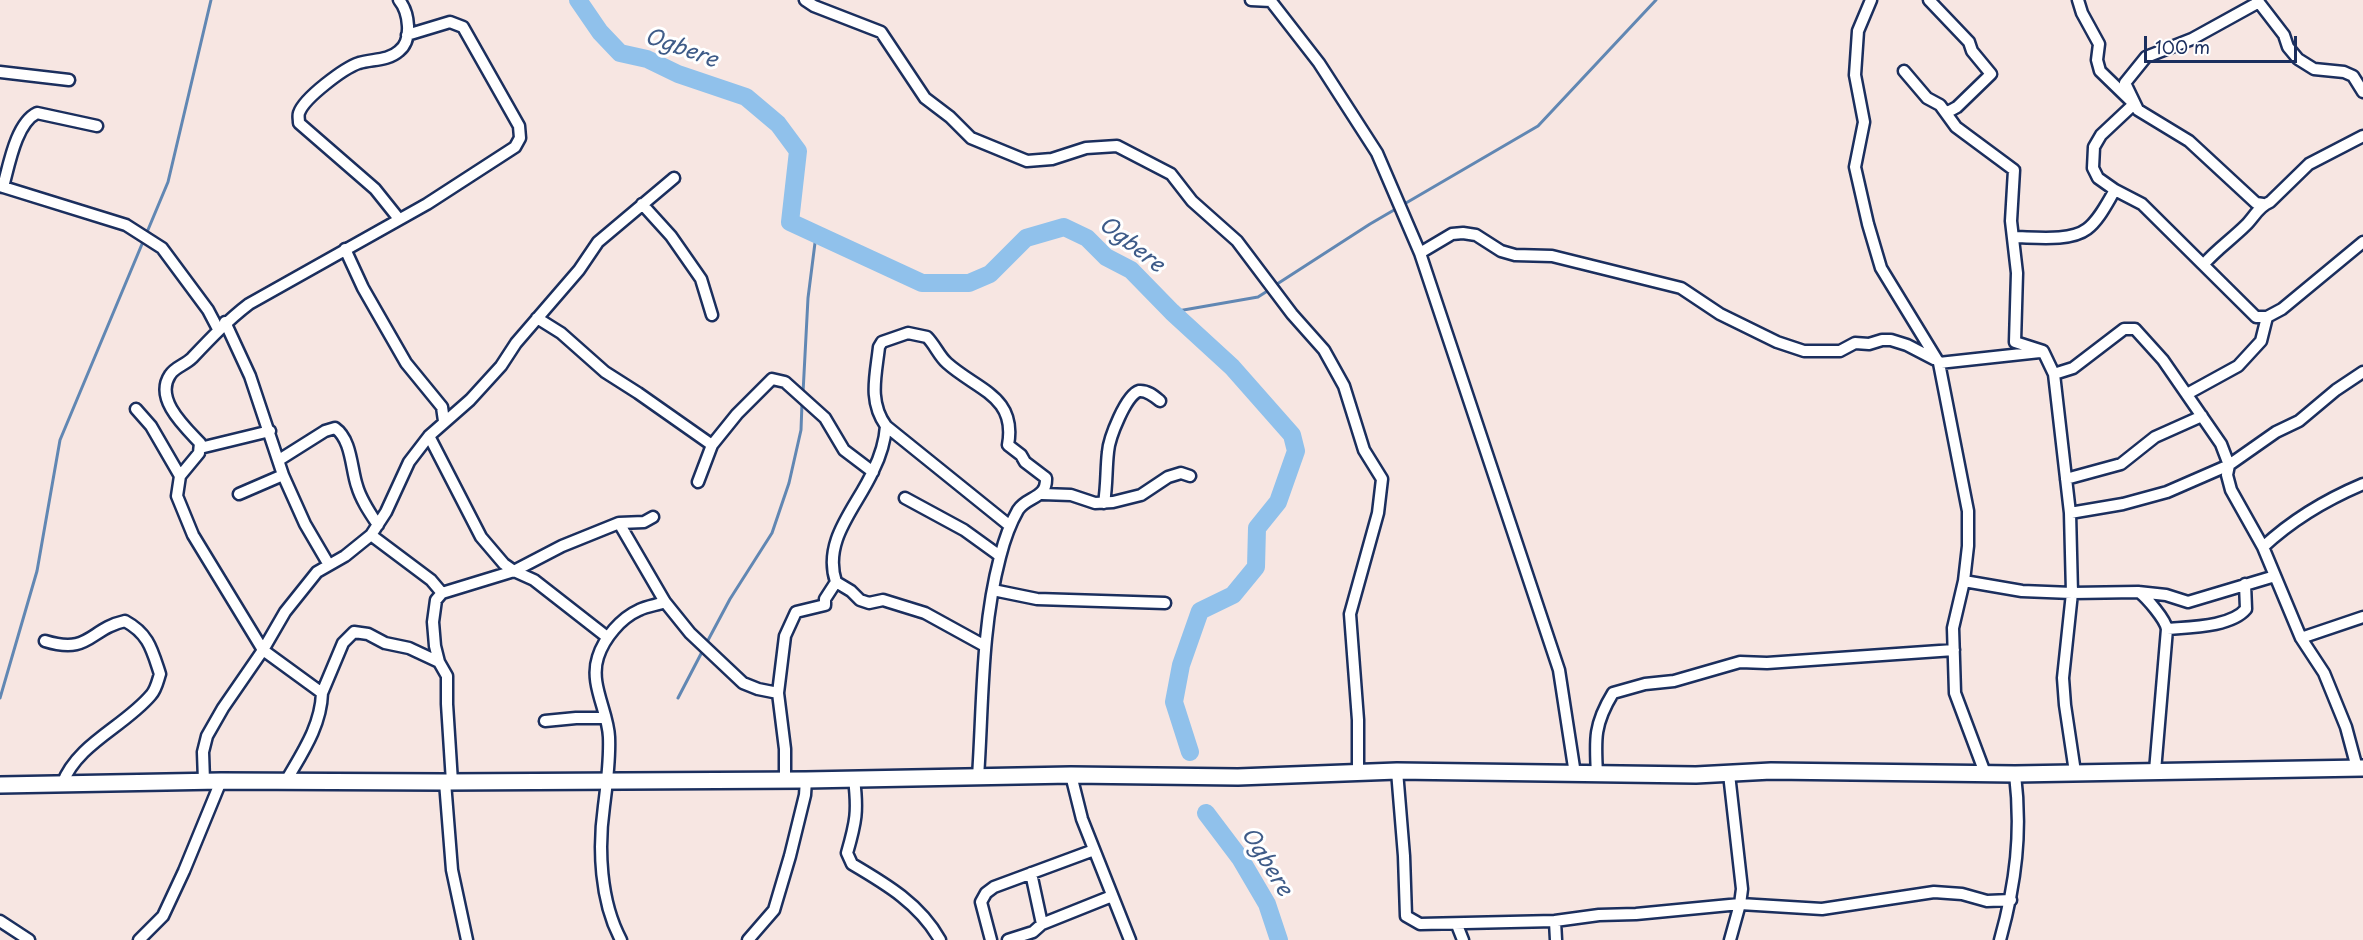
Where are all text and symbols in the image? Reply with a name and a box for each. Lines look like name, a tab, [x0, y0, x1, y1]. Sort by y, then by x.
water label: Ogbere	[641, 24, 721, 74]
scale bar	[2147, 24, 2300, 62]
text: 100 m	[2155, 33, 2210, 60]
water label: Ogbere	[1093, 211, 1169, 279]
water label: Ogbere	[1235, 823, 1297, 901]

